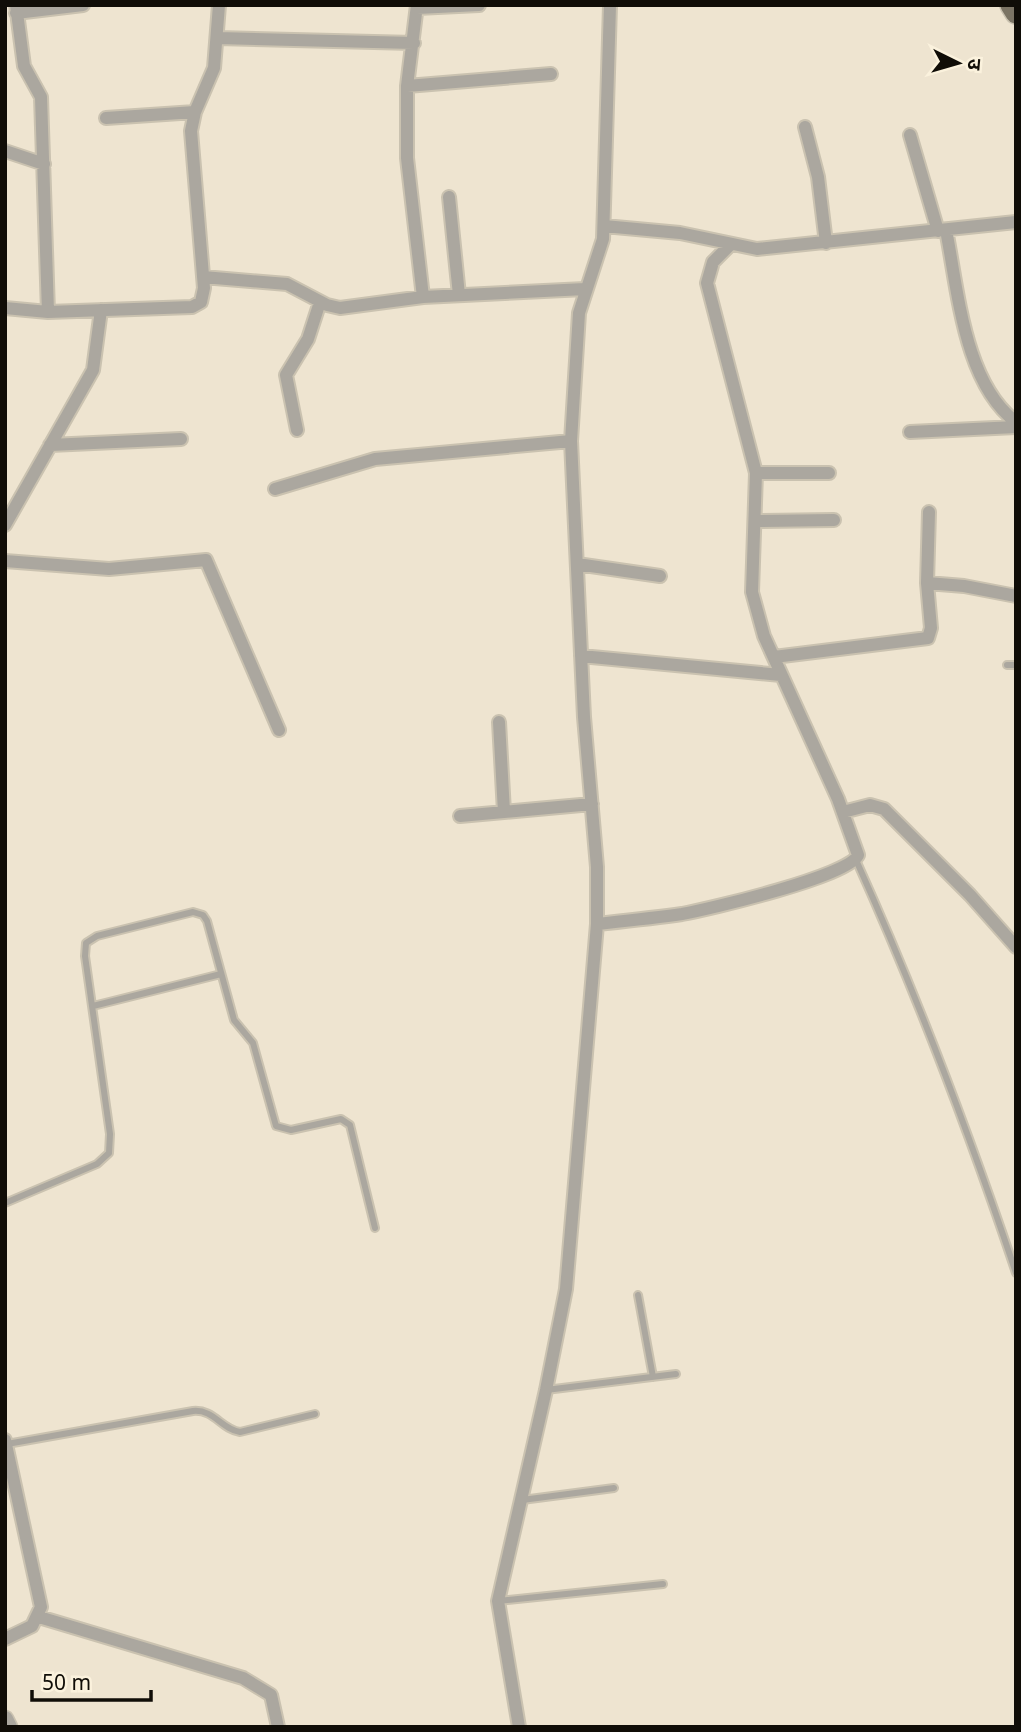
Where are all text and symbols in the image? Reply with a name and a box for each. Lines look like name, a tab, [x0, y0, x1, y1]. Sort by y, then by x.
north arrow	[923, 28, 993, 98]
text: उ	[961, 58, 988, 72]
scale bar	[32, 1658, 150, 1702]
text: 50 m	[42, 1668, 91, 1696]

